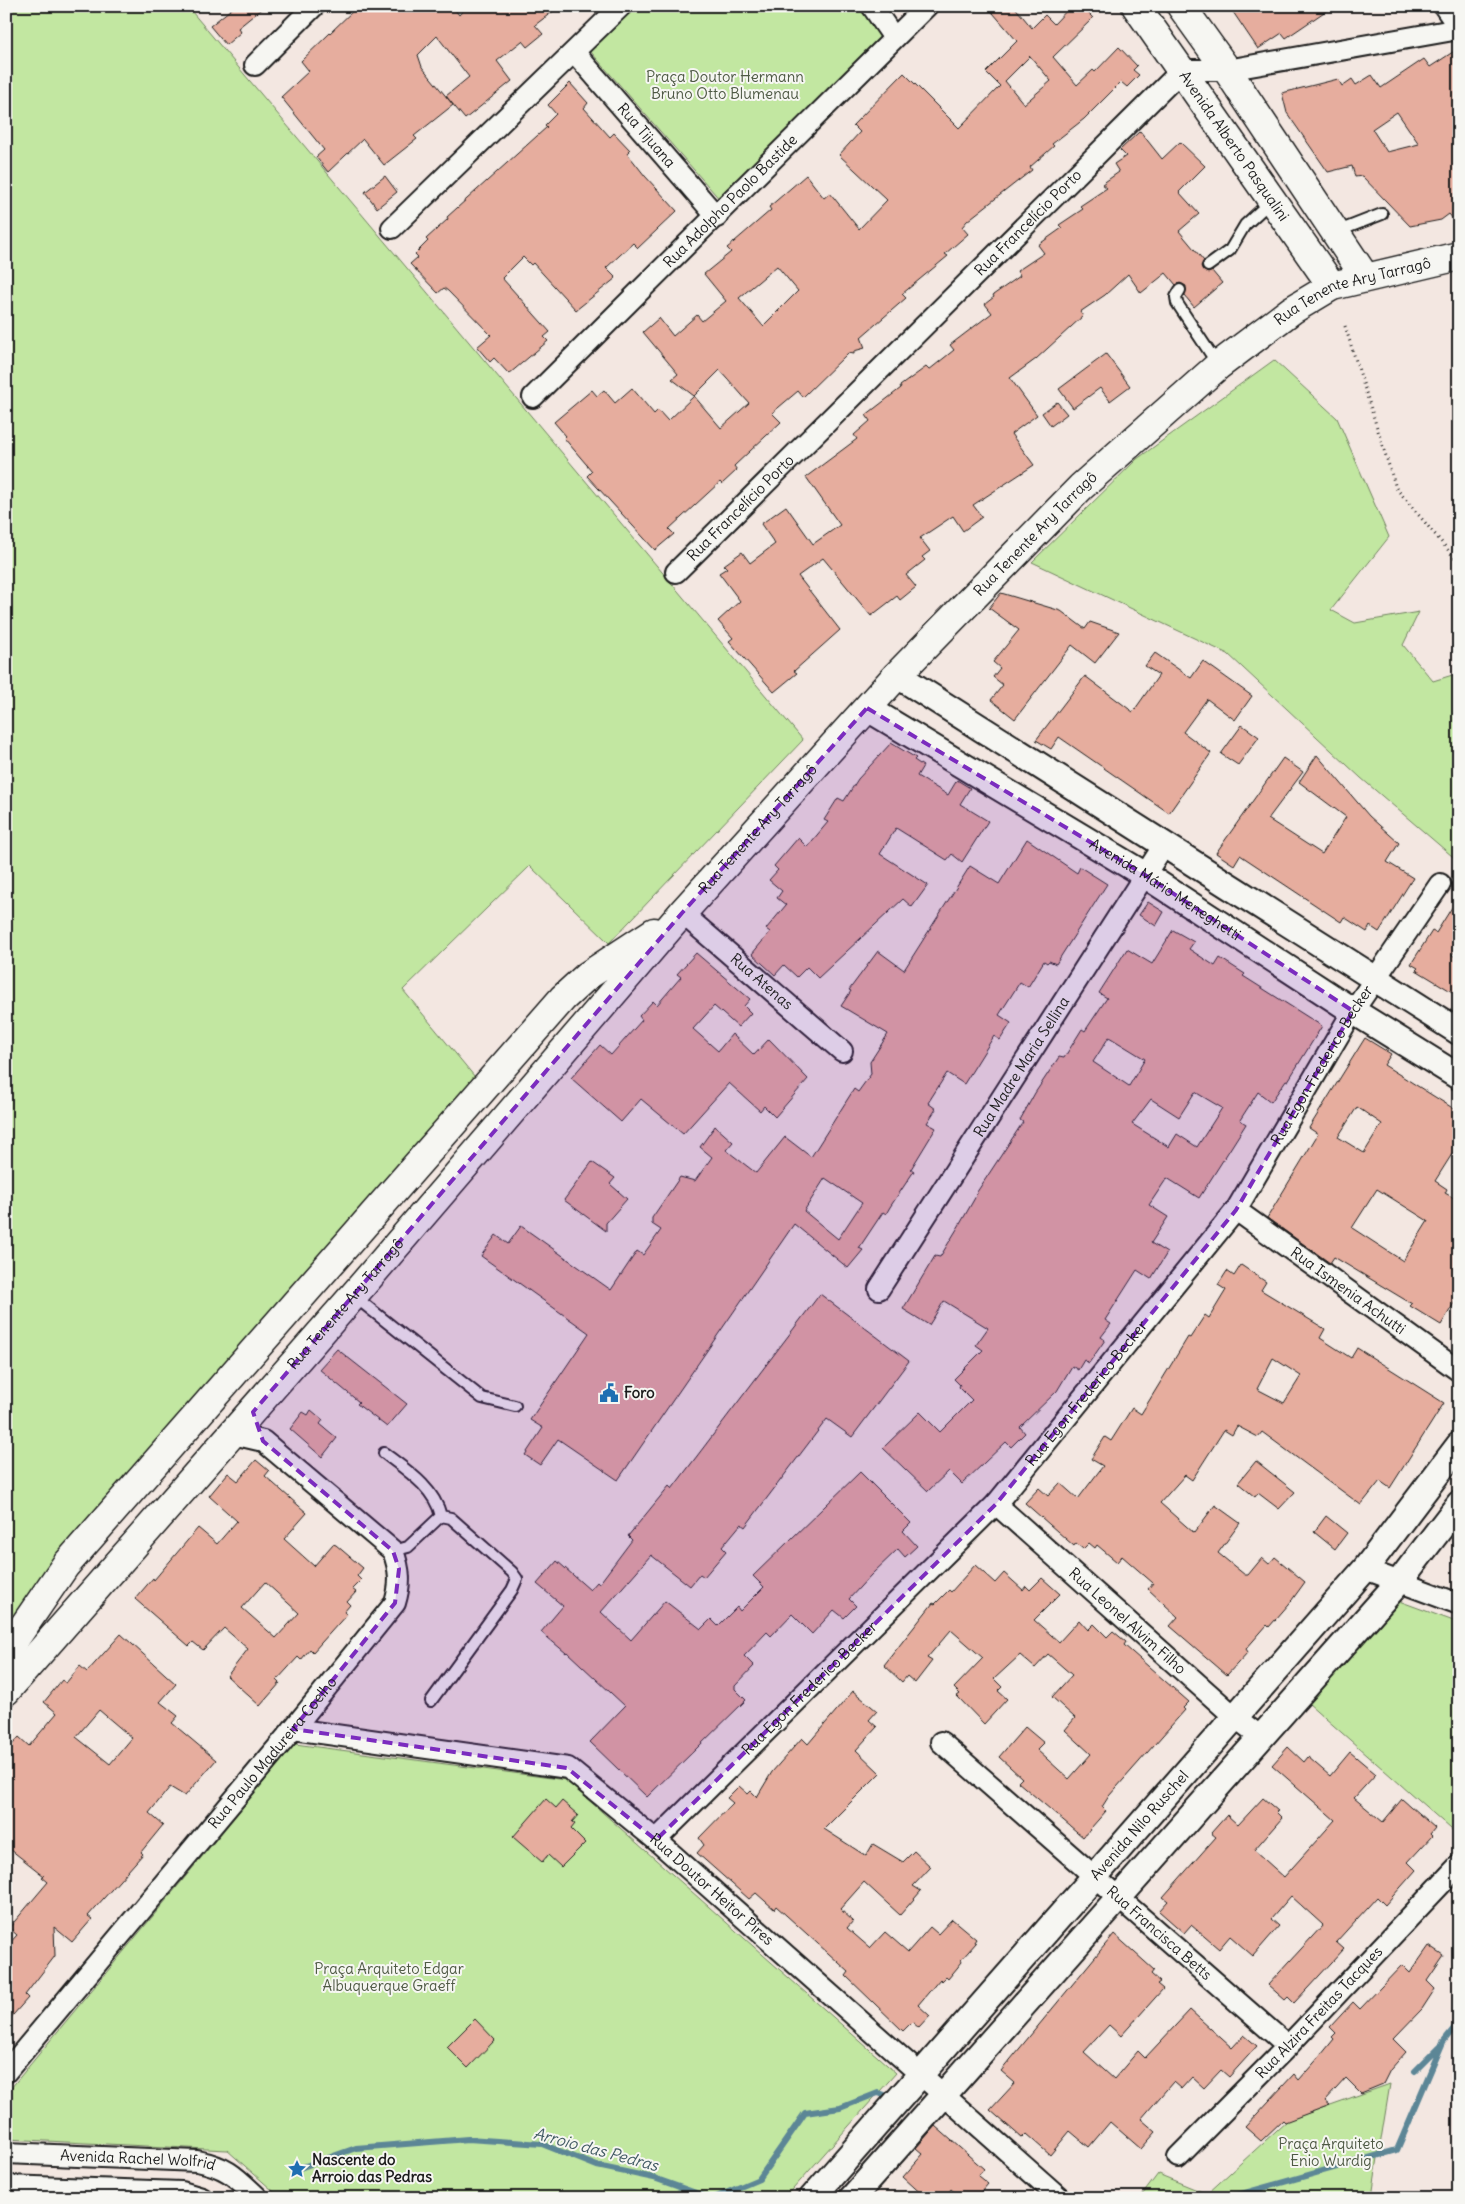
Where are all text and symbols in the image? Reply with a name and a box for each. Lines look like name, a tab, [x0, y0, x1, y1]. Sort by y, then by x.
park label: Praça Doutor Hermann Bruno Otto Blumenau	[646, 67, 804, 103]
street label: Avenida Alberto Pasqualini	[1175, 67, 1294, 225]
street label: Rua Tijuana	[614, 99, 680, 172]
street label: Rua Adolpho Paolo Bastide	[659, 130, 801, 271]
street label: Rua Francelício Porto	[970, 165, 1085, 280]
street label: Rua Tenente Ary Tarragô	[1270, 253, 1433, 329]
street label: Rua Francelício Porto	[683, 450, 798, 565]
street label: Rua Tenente Ary Tarragô	[969, 467, 1101, 600]
street label: Rua Tenente Ary Tarragô	[694, 760, 821, 897]
street label: Avenida Mário Meneghetti	[1086, 834, 1245, 944]
street label: Rua Atenas	[727, 949, 797, 1014]
street label: Rua Egon Frederico Becker	[1266, 981, 1377, 1148]
street label: Rua Madre Maria Sellina	[969, 992, 1073, 1140]
street label: Rua Tenente Ary Tarragô	[283, 1234, 407, 1373]
street label: Rua Ismenia Achutti	[1287, 1242, 1409, 1338]
street label: Rua Egon Frederico Becker	[1021, 1316, 1151, 1470]
public building icon: Foro	[598, 1382, 620, 1404]
place label: Foro	[624, 1383, 655, 1402]
street label: Rua Leonel Alvim Filho	[1065, 1563, 1190, 1678]
street label: Rua Egon Frederico Becker	[738, 1617, 881, 1759]
street label: Rua Paulo Madureira Coelho	[204, 1672, 341, 1832]
street label: Avenida Nilo Ruschel	[1086, 1766, 1192, 1884]
street label: Rua Doutor Heitor Pires	[646, 1829, 778, 1949]
street label: Rua Francisca Betts	[1103, 1881, 1216, 1984]
street label: Rua Alzira Freitas Tacques	[1251, 1942, 1386, 2082]
park label: Praça Arquiteto Edgar Albuquerque Graeff	[314, 1959, 464, 1995]
water label: Arroio das Pedras	[532, 2123, 661, 2175]
park label: Praça Arquiteto Enio Wurdig	[1278, 2134, 1384, 2170]
street label: Avenida Rachel Wolfrid	[60, 2145, 218, 2174]
place label: Nascente do Arroio das Pedras	[312, 2150, 432, 2186]
place icon: Nascente do Arroio das Pedras	[286, 2158, 308, 2180]

